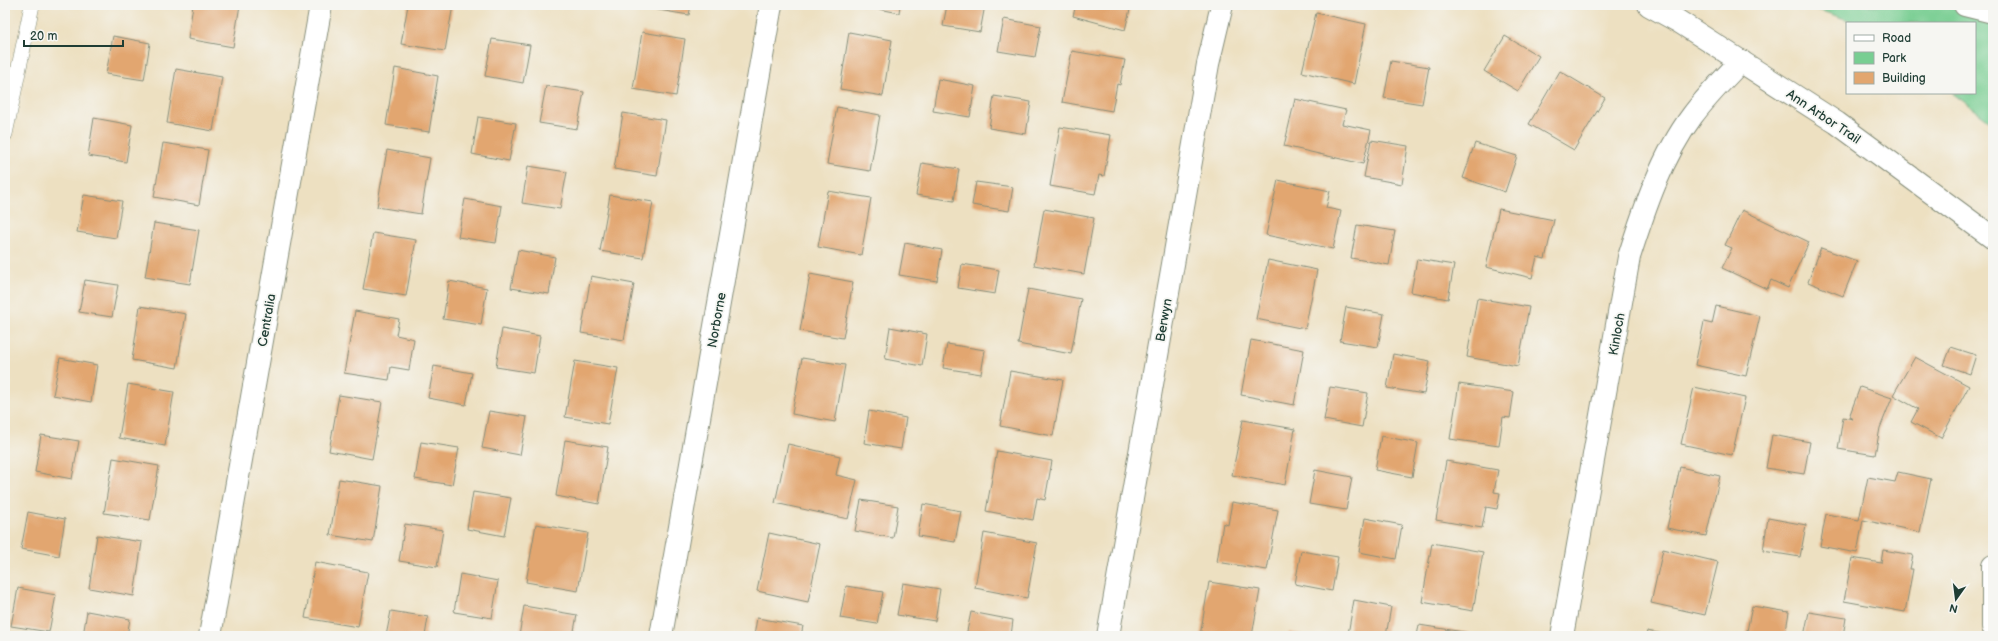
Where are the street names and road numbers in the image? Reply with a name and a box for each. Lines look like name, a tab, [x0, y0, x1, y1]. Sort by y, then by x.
street label: Ann Arbor Trail	[1783, 86, 1864, 148]
street label: Norborne	[704, 291, 730, 349]
street label: Centralia	[254, 293, 279, 348]
street label: Berwyn	[1152, 297, 1176, 343]
street label: Kinloch	[1605, 312, 1629, 357]

